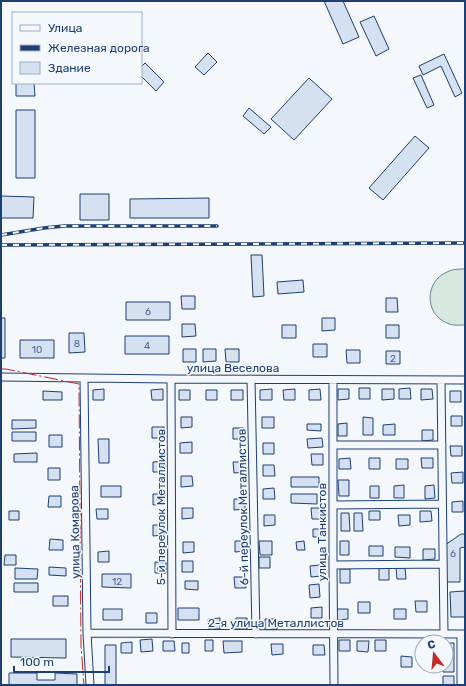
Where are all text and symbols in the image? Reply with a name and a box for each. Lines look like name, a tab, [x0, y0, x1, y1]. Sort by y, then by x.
legend	[12, 12, 142, 84]
text: Улица	[48, 21, 82, 35]
text: Железная дорога	[48, 41, 150, 55]
text: Здание	[48, 61, 91, 75]
house number: 6	[145, 306, 151, 318]
house number: 8	[74, 338, 80, 350]
house number: 4	[144, 340, 150, 352]
house number: 10	[32, 344, 42, 356]
house number: 2	[390, 353, 396, 365]
street label: улица Веселова	[187, 361, 279, 375]
street label: 5-й переулок Металлистов	[154, 428, 168, 585]
street label: 6-й переулок Металлистов	[235, 428, 251, 586]
street label: улица Танкистов	[315, 483, 329, 581]
street label: улица Комарова	[67, 485, 83, 579]
house number: 6	[450, 548, 456, 560]
house number: 12	[112, 576, 122, 588]
street label: 2-я улица Металлистов	[208, 616, 344, 630]
north arrow	[414, 634, 454, 674]
text: С	[426, 637, 437, 652]
scale bar	[14, 648, 109, 674]
text: 100 m	[20, 655, 54, 669]

